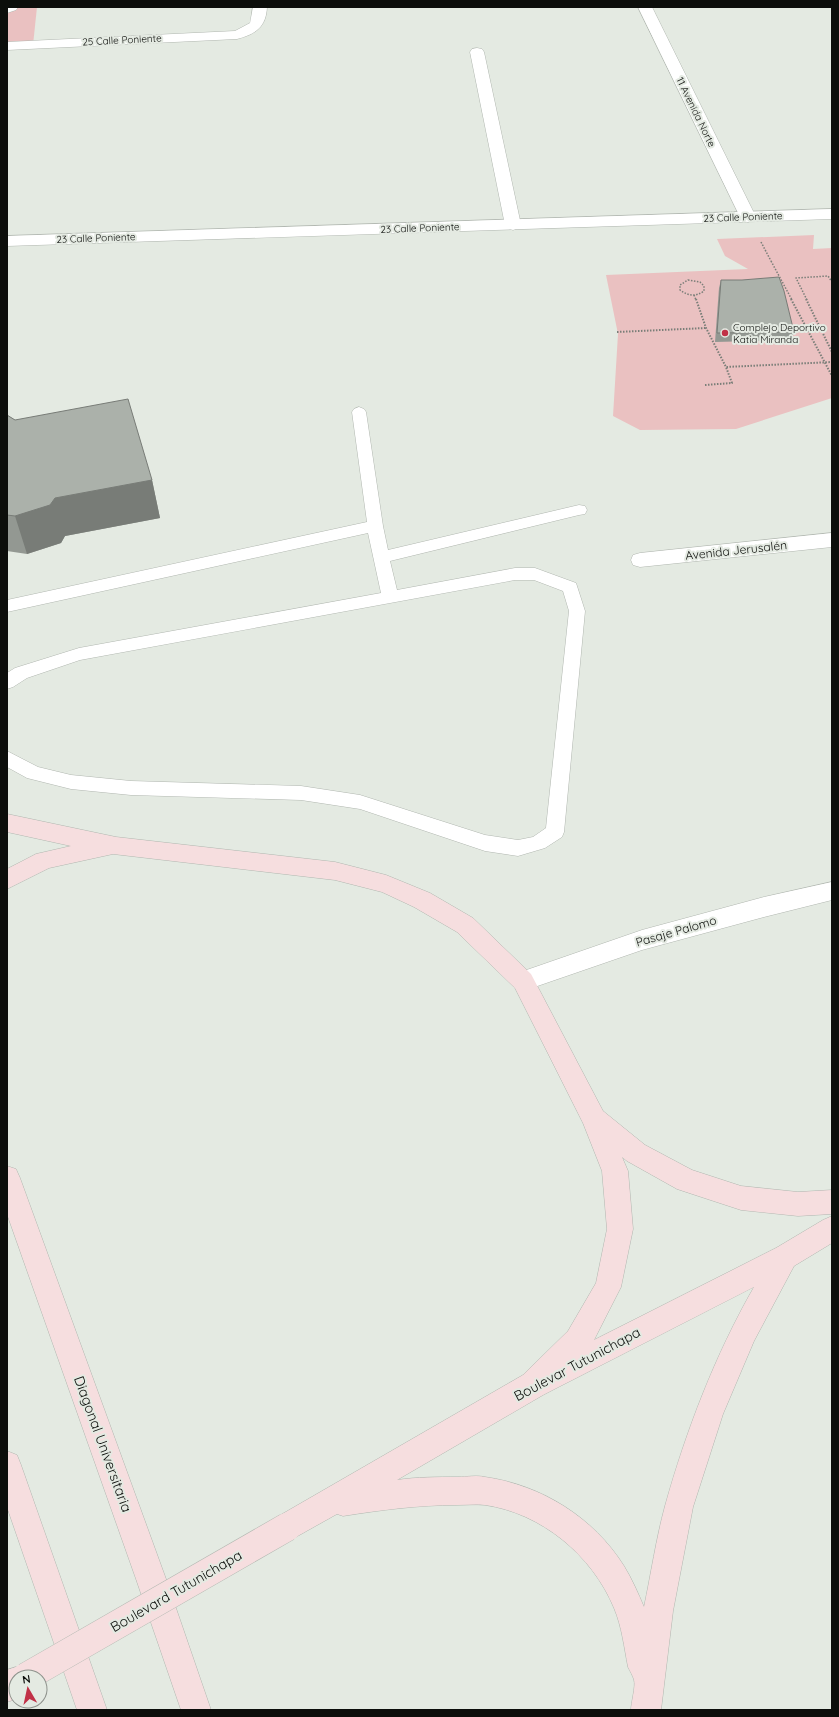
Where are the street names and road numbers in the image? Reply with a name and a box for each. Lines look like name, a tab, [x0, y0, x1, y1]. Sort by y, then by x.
street label: 25 Calle Poniente	[82, 31, 162, 49]
street label: 11 Avenida Norte	[673, 75, 719, 149]
street label: 23 Calle Poniente	[703, 209, 783, 225]
street label: 23 Calle Poniente	[380, 220, 460, 236]
street label: 23 Calle Poniente	[56, 230, 136, 246]
street label: Avenida Jerusalén	[684, 537, 788, 563]
street label: Pasaje Palomo	[634, 912, 718, 950]
street label: Boulevar Tutunichapa	[511, 1323, 643, 1405]
street label: Diagonal Universitaria	[70, 1374, 136, 1514]
street label: Boulevard Tutunichapa	[107, 1546, 245, 1636]

